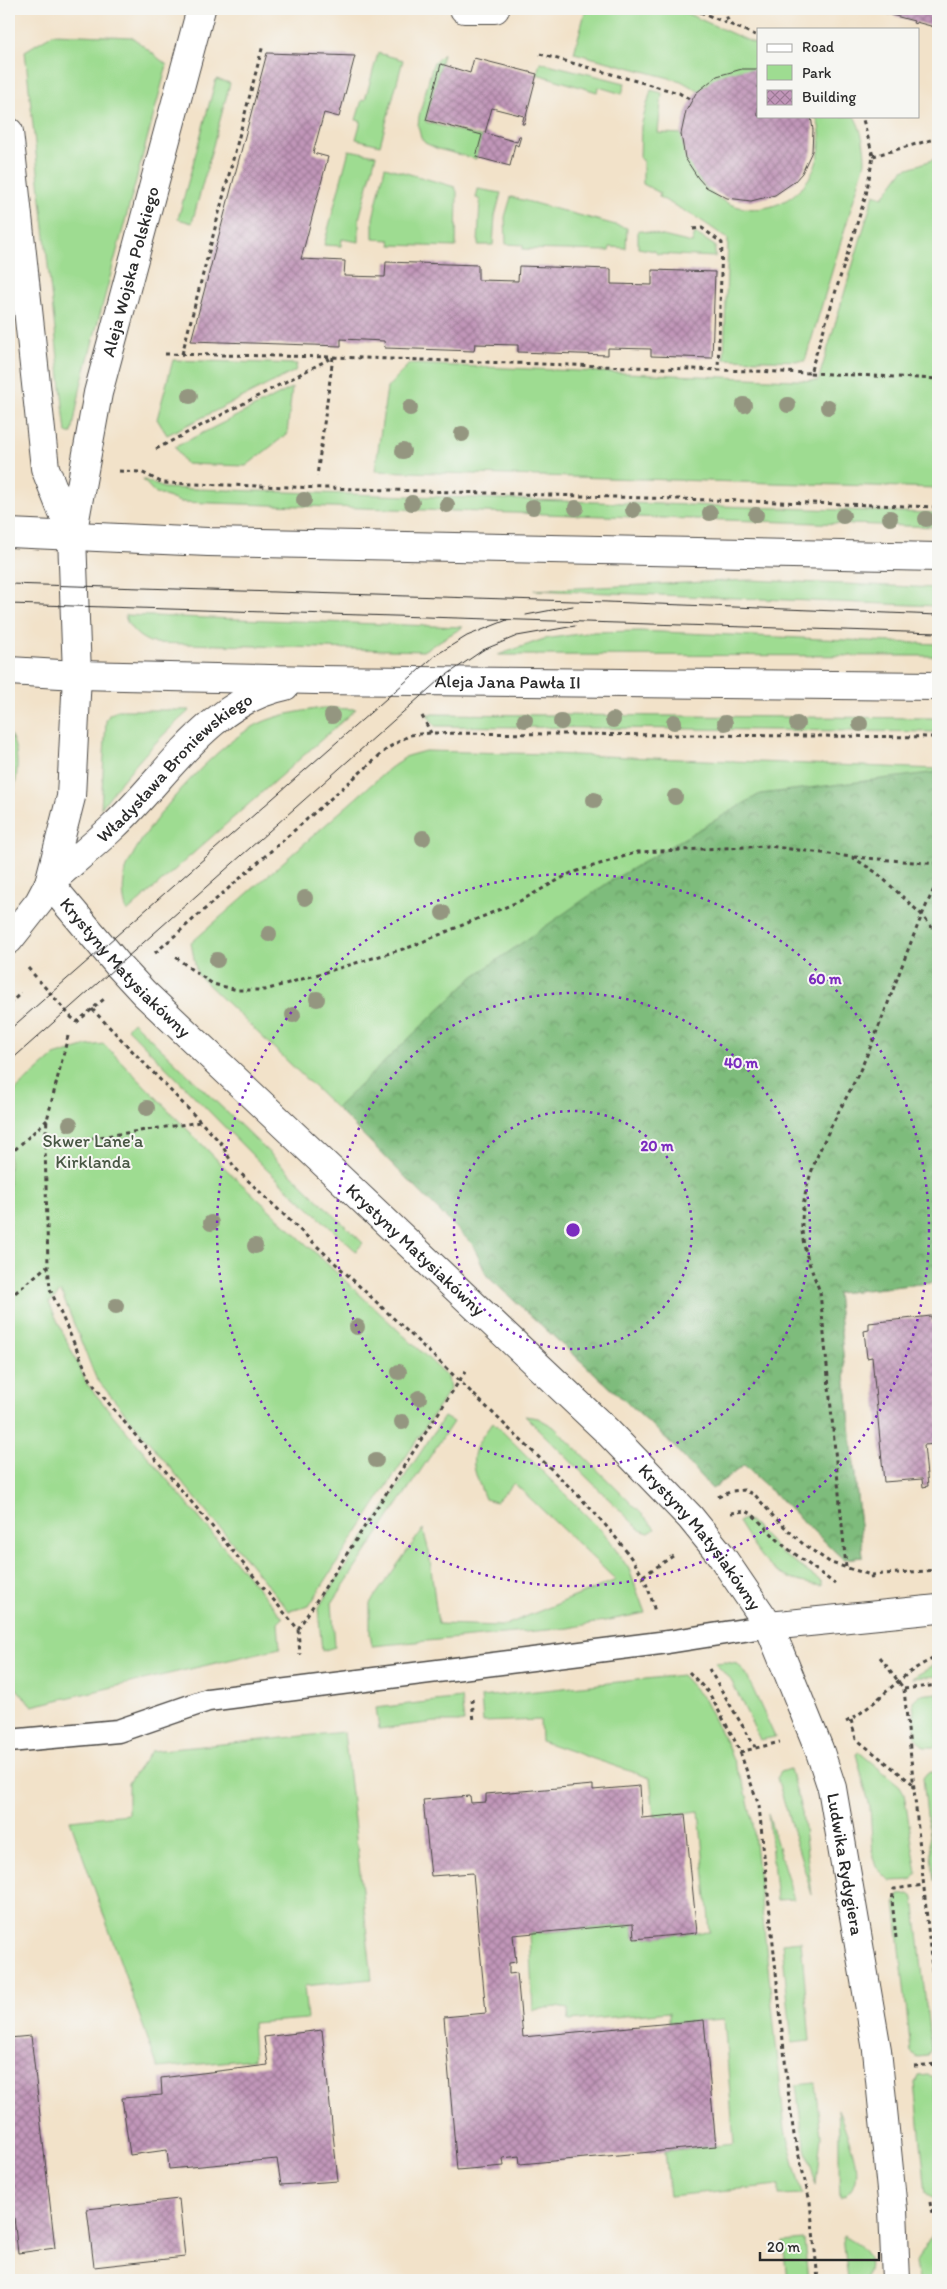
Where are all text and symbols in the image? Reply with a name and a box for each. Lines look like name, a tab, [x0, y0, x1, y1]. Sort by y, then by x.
legend	[757, 28, 920, 118]
text: Road	[802, 38, 835, 56]
text: Park	[802, 64, 832, 82]
text: Building	[802, 88, 856, 106]
street label: Aleja Wojska Polskiego	[97, 184, 164, 359]
street label: Aleja Jana Pawła II	[435, 670, 581, 694]
street label: Władysława Broniewskiego	[92, 688, 256, 848]
street label: Krystyny Matysiakówny	[55, 893, 196, 1043]
text: 60 m	[808, 970, 842, 988]
text: 40 m	[724, 1054, 759, 1072]
park label: Skwer Lane'a Kirklanda	[43, 1130, 144, 1173]
text: 20 m	[640, 1137, 674, 1155]
street label: Krystyny Matysiakówny	[341, 1179, 490, 1321]
centre of rings	[564, 1221, 582, 1239]
street label: Krystyny Matysiakówny	[634, 1459, 766, 1615]
street label: Ludwika Rydygiera	[822, 1791, 868, 1938]
scale bar	[760, 2229, 878, 2261]
text: 20 m	[767, 2238, 801, 2256]

